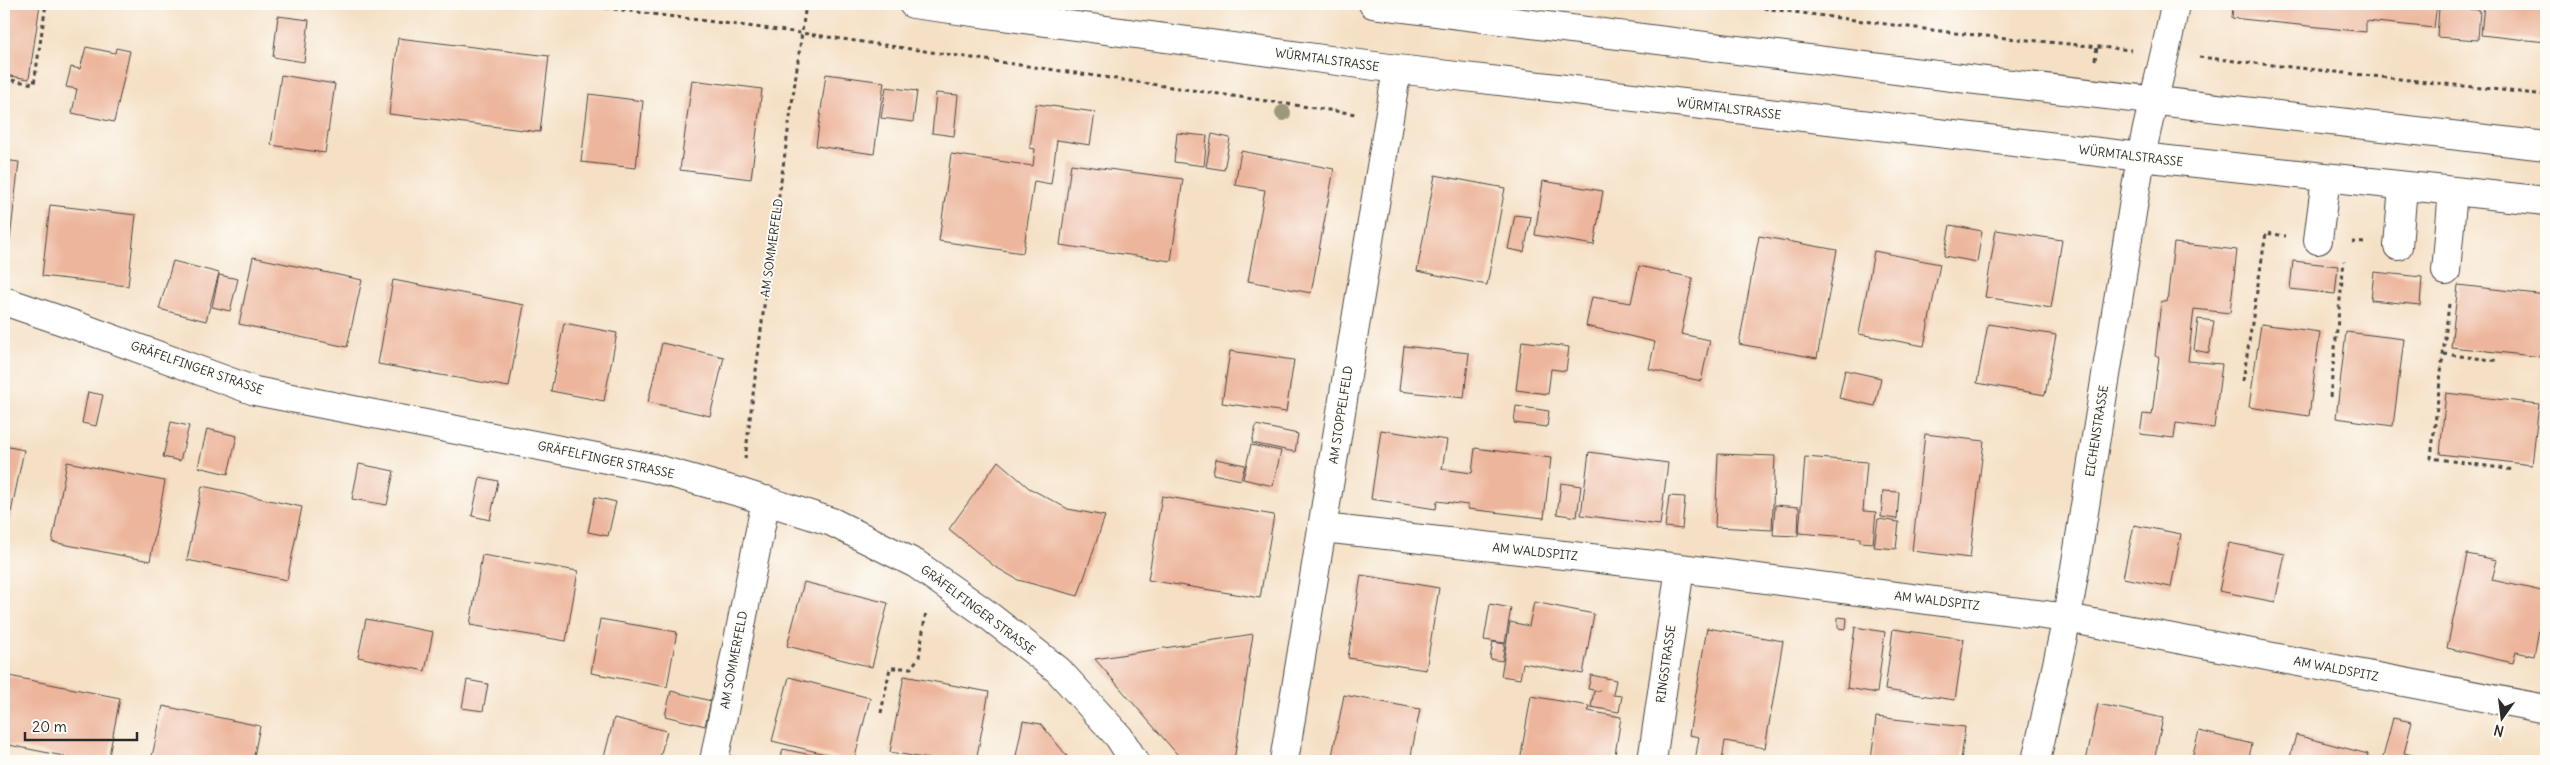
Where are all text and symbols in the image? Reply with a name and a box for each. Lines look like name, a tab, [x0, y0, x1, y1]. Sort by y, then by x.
street label: WÜRMTALSTRASSE	[1274, 45, 1380, 74]
street label: WÜRMTALSTRASSE	[1676, 95, 1782, 122]
street label: WÜRMTALSTRASSE	[2078, 142, 2184, 169]
street label: AM SOMMERFELD	[757, 198, 786, 298]
street label: GRÄFELFINGER STRASSE	[129, 338, 266, 397]
street label: AM STOPPELFELD	[1325, 365, 1356, 465]
street label: EICHENSTRASSE	[2082, 384, 2111, 478]
street label: GRÄFELFINGER STRASSE	[536, 438, 676, 481]
street label: AM WALDSPITZ	[1492, 540, 1579, 563]
street label: GRÄFELFINGER STRASSE	[918, 562, 1039, 658]
street label: AM WALDSPITZ	[1894, 588, 1981, 613]
street label: AM SOMMERFELD	[717, 610, 750, 710]
street label: RINGSTRASSE	[1653, 624, 1678, 704]
street label: AM WALDSPITZ	[2293, 653, 2380, 684]
north arrow	[2478, 692, 2528, 742]
scale bar	[25, 710, 138, 742]
text: 20 m	[32, 717, 67, 736]
text: N	[2492, 721, 2506, 741]

